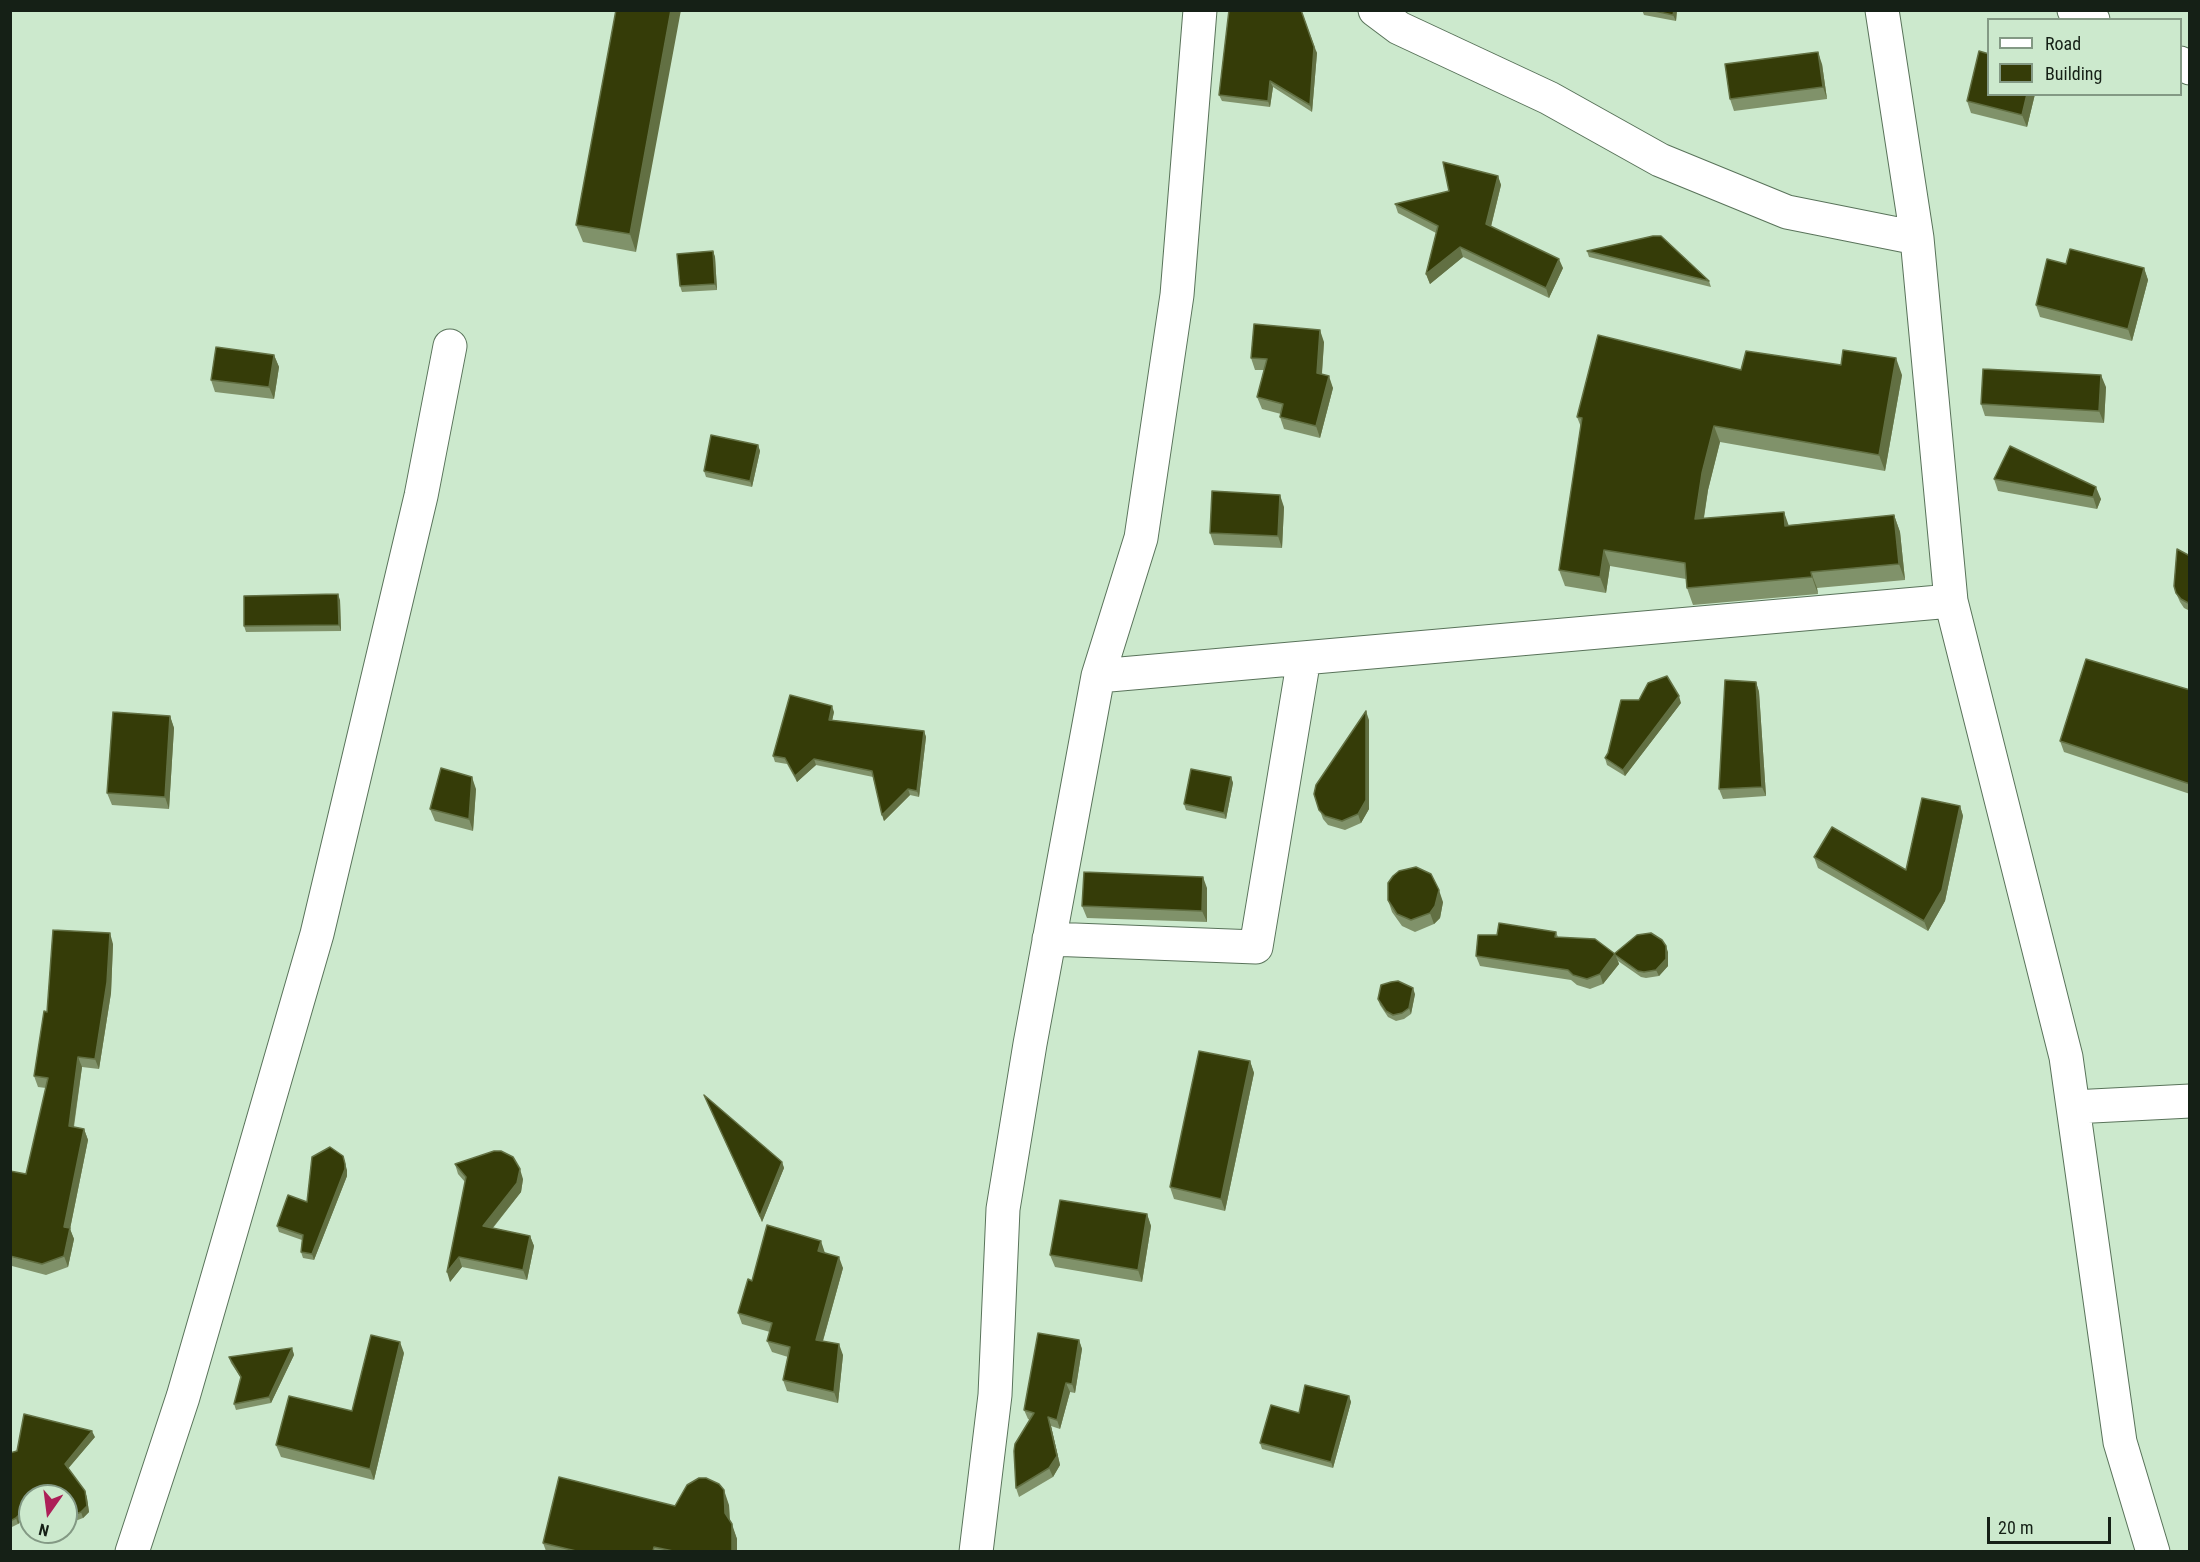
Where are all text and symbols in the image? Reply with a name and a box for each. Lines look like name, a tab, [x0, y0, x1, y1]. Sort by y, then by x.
legend	[1987, 18, 2182, 96]
text: Road	[2045, 33, 2081, 54]
text: Building	[2045, 63, 2102, 84]
north arrow	[18, 1484, 78, 1544]
scale bar	[1990, 1505, 2114, 1543]
text: 20 m	[1998, 1517, 2033, 1538]
text: N	[37, 1520, 51, 1540]

